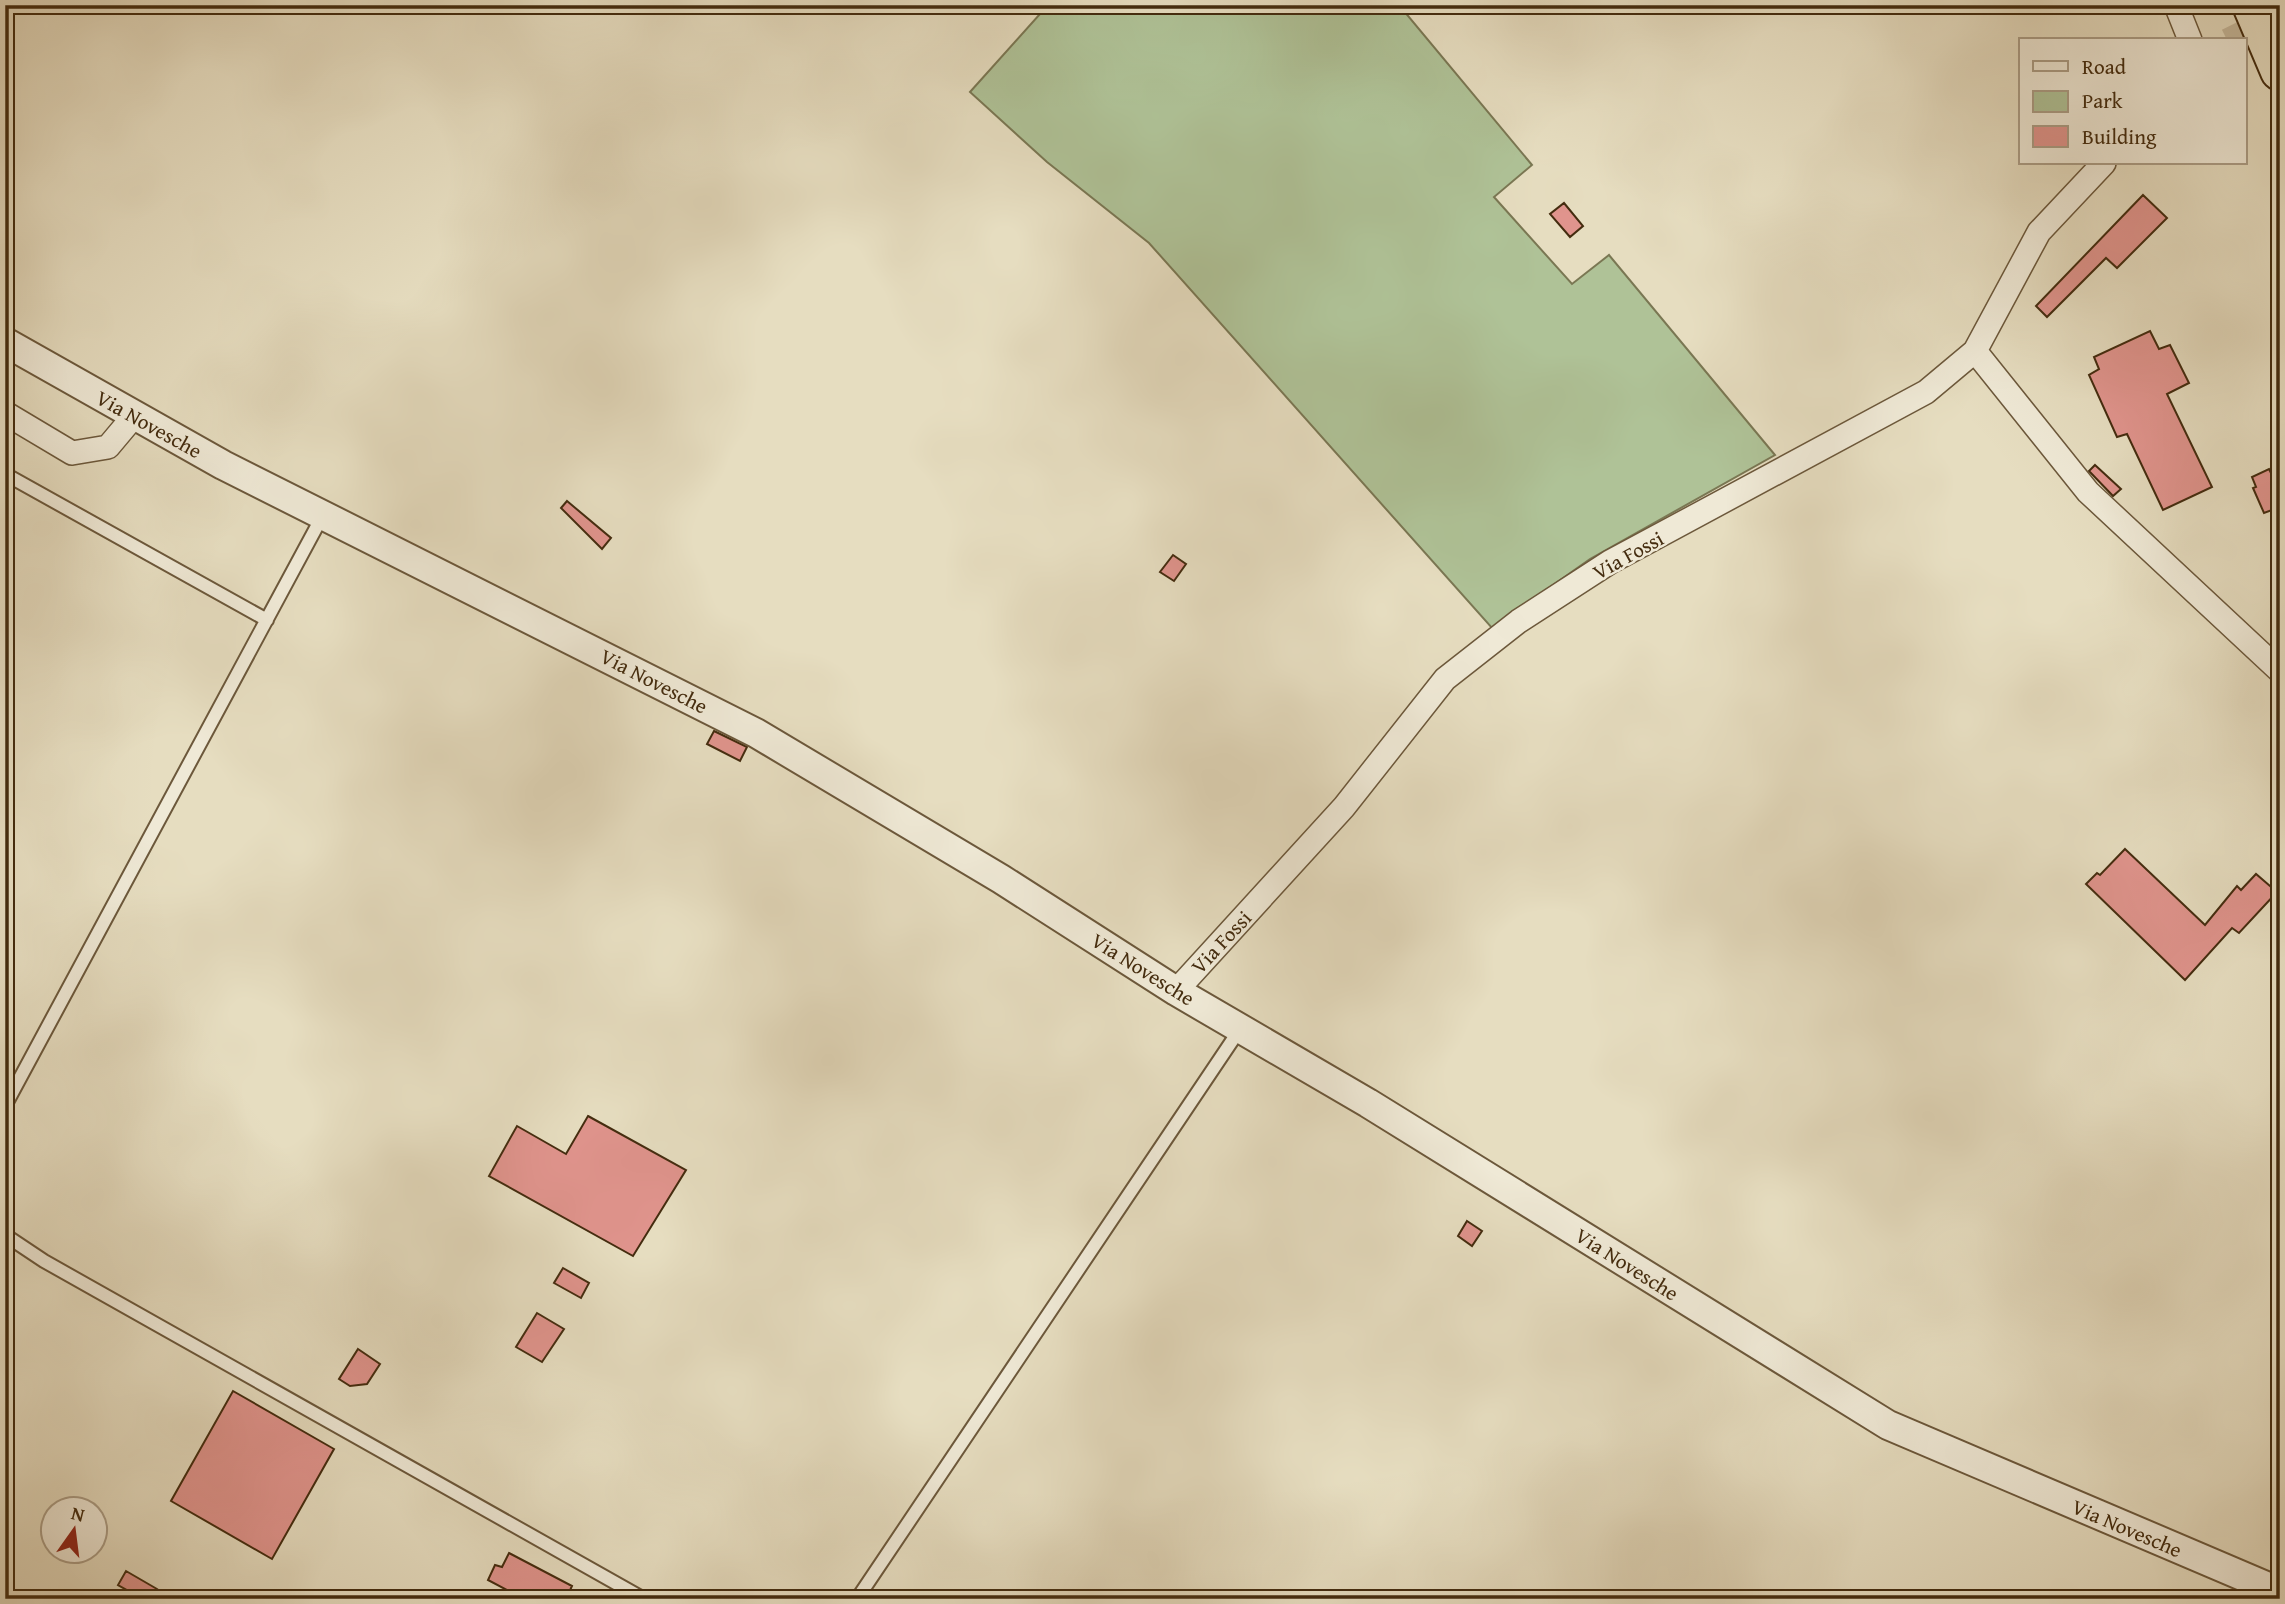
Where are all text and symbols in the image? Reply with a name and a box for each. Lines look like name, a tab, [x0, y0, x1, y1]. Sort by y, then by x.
legend	[2019, 38, 2246, 164]
text: Road	[2082, 51, 2127, 82]
text: Park	[2082, 85, 2123, 116]
text: Building	[2082, 121, 2157, 152]
street label: Via Novesche	[90, 382, 208, 466]
street label: Via Fossi	[1587, 523, 1669, 587]
street label: Via Novesche	[595, 641, 713, 721]
street label: Via Fossi	[1183, 903, 1259, 981]
street label: Via Novesche	[1085, 925, 1201, 1013]
street label: Via Novesche	[1569, 1220, 1685, 1308]
street label: Via Novesche	[2067, 1491, 2187, 1565]
north arrow	[38, 1496, 108, 1566]
text: N	[69, 1498, 88, 1529]

